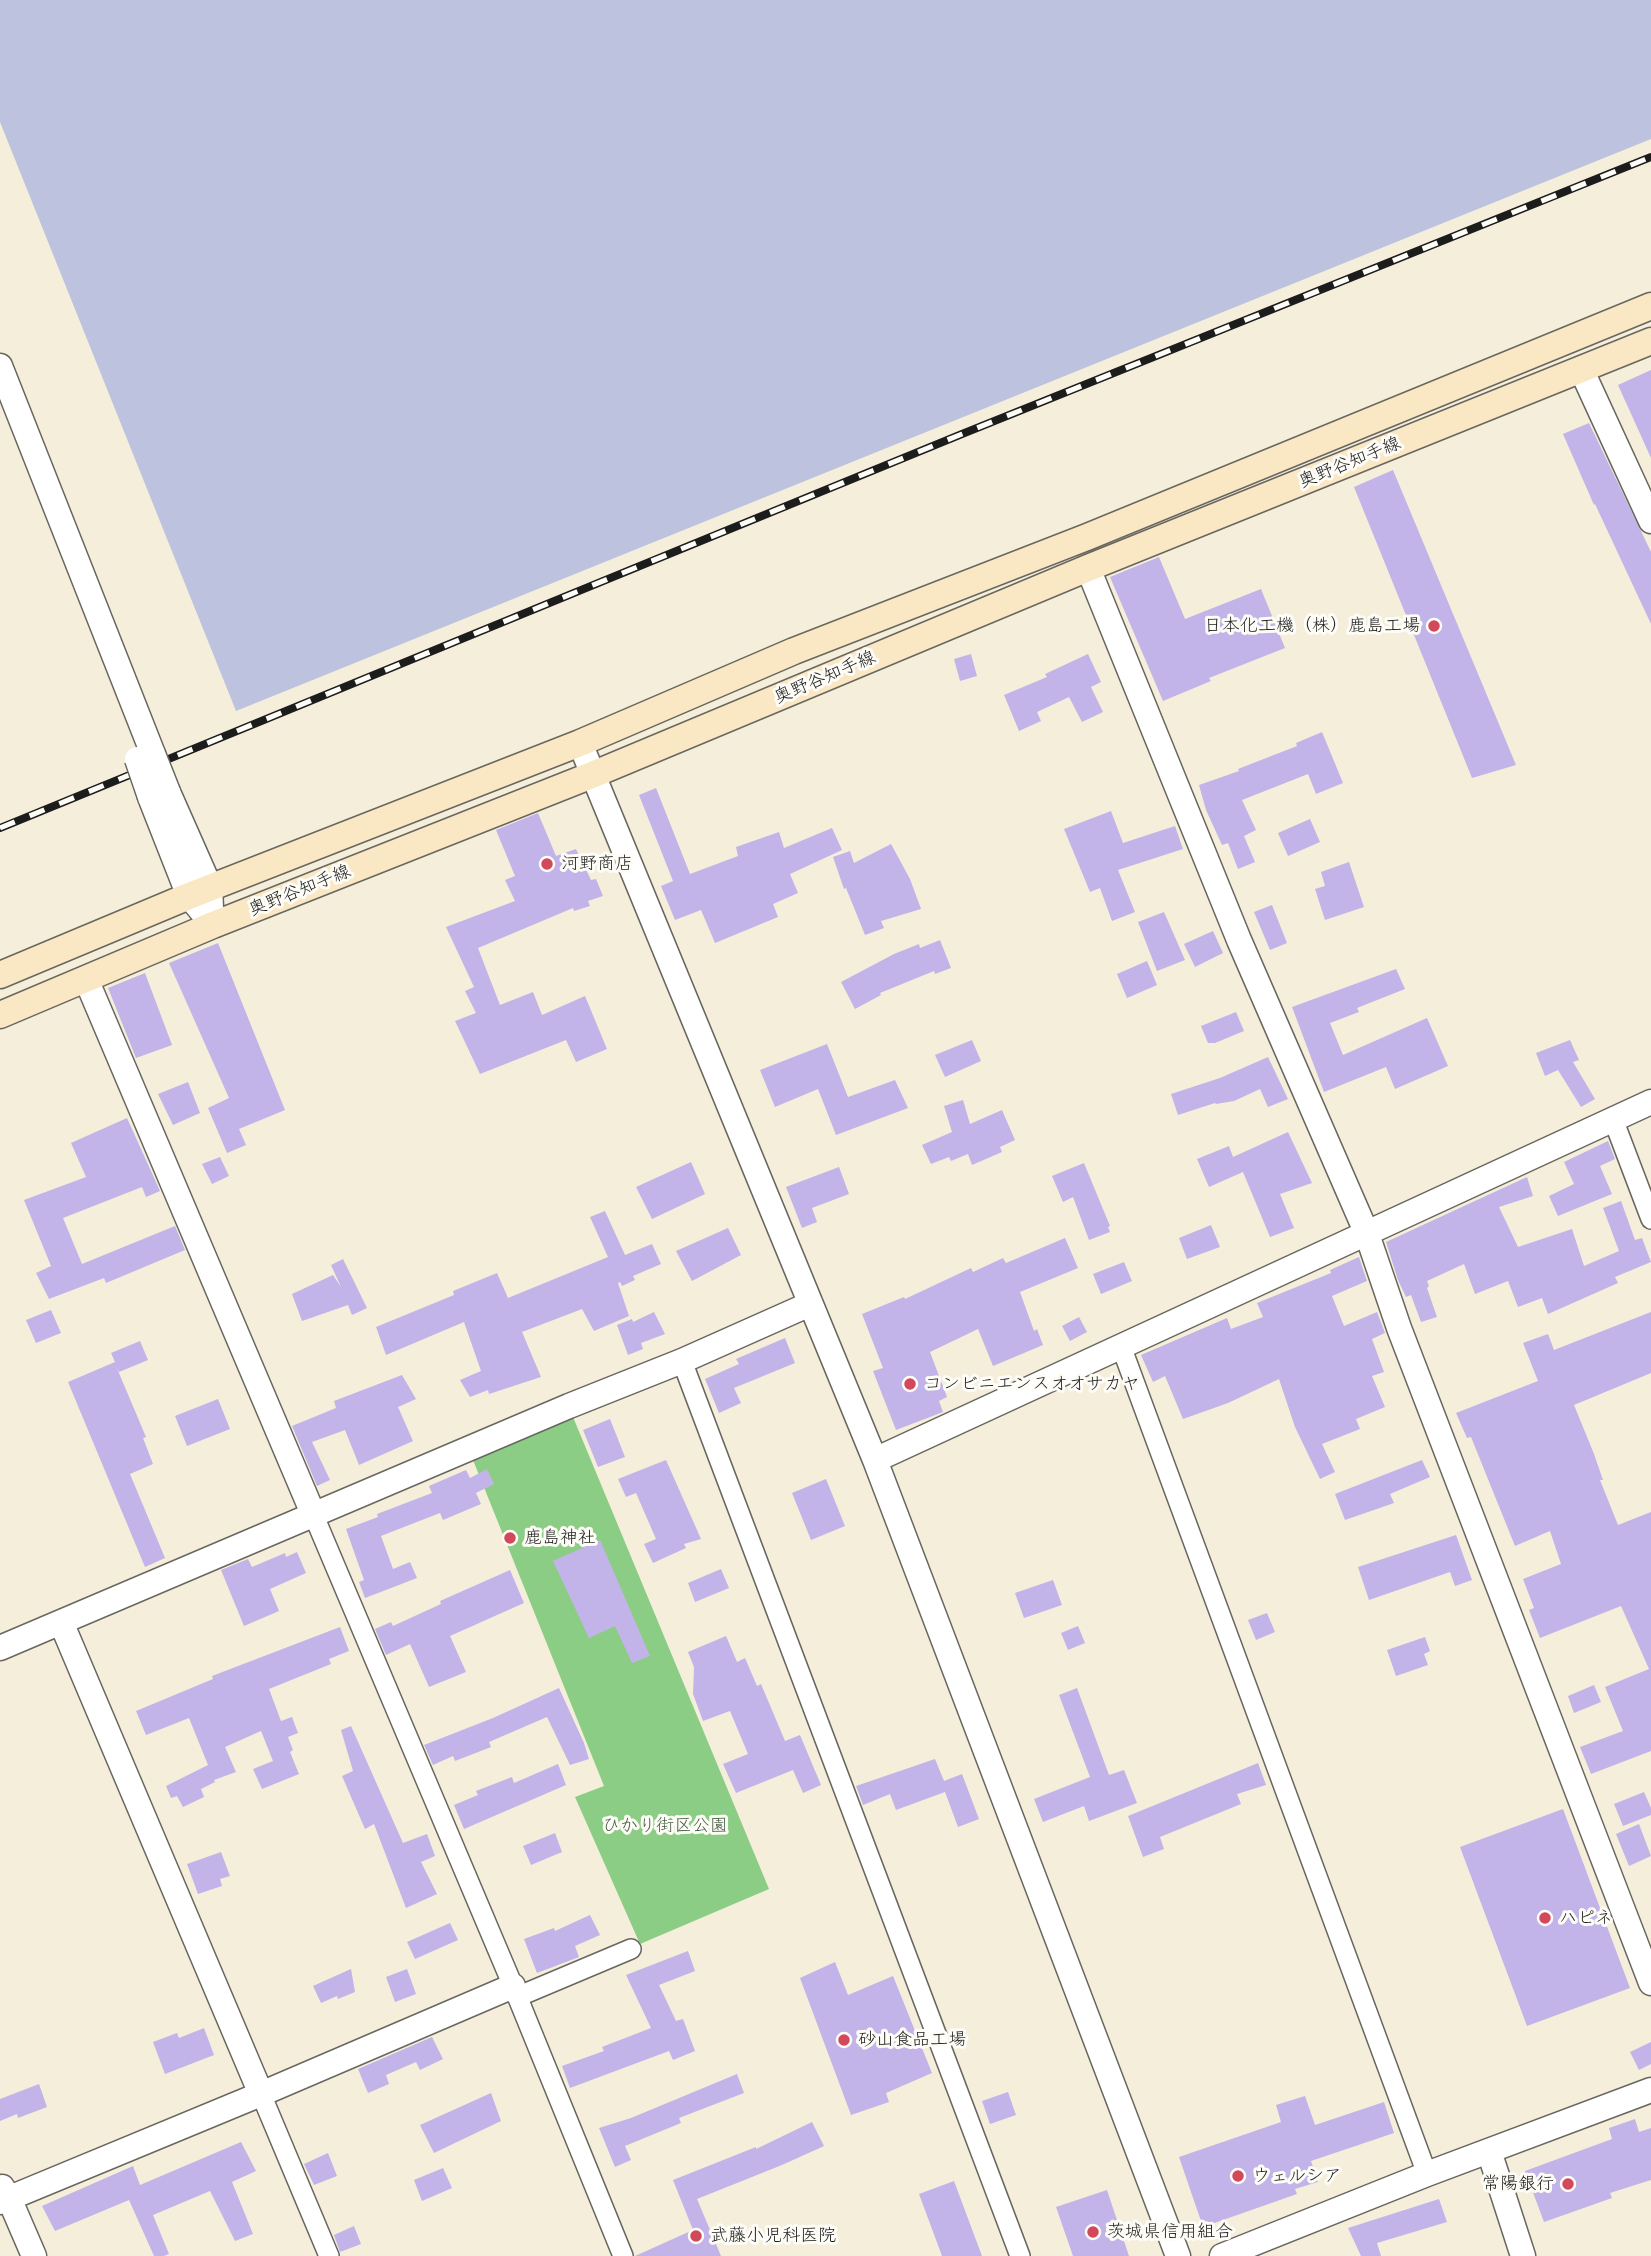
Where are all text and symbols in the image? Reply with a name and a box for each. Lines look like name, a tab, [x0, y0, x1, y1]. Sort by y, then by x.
street label: 奥野谷知手線	[1296, 433, 1404, 493]
place label: 日本化工機（株）鹿島工場	[1204, 615, 1420, 637]
marker: 日本化工機（株）鹿島工場	[1426, 618, 1442, 634]
street label: 奥野谷知手線	[771, 647, 879, 709]
place label: 河野商店	[561, 853, 633, 875]
marker: 河野商店	[539, 856, 555, 872]
street label: 奥野谷知手線	[246, 861, 354, 921]
place label: コンビニエンスオオサカヤ	[924, 1373, 1140, 1395]
marker: コンビニエンスオオサカヤ	[902, 1376, 918, 1392]
place label: 鹿島神社	[524, 1527, 596, 1549]
marker: 鹿島神社	[502, 1530, 518, 1546]
park label: ひかり街区公園	[602, 1815, 728, 1837]
place label: ハピネ	[1559, 1907, 1613, 1929]
marker: ハピネ	[1537, 1910, 1553, 1926]
place label: 砂山食品工場	[858, 2029, 966, 2051]
marker: 砂山食品工場	[836, 2032, 852, 2048]
place label: ウェルシア	[1252, 2165, 1342, 2187]
marker: ウェルシア	[1230, 2168, 1246, 2184]
place label: 常陽銀行	[1482, 2173, 1554, 2195]
marker: 常陽銀行	[1560, 2176, 1576, 2192]
place label: 茨城県信用組合	[1107, 2221, 1233, 2243]
marker: 茨城県信用組合	[1085, 2224, 1101, 2240]
place label: 武藤小児科医院	[710, 2225, 836, 2247]
marker: 武藤小児科医院	[688, 2228, 704, 2244]

